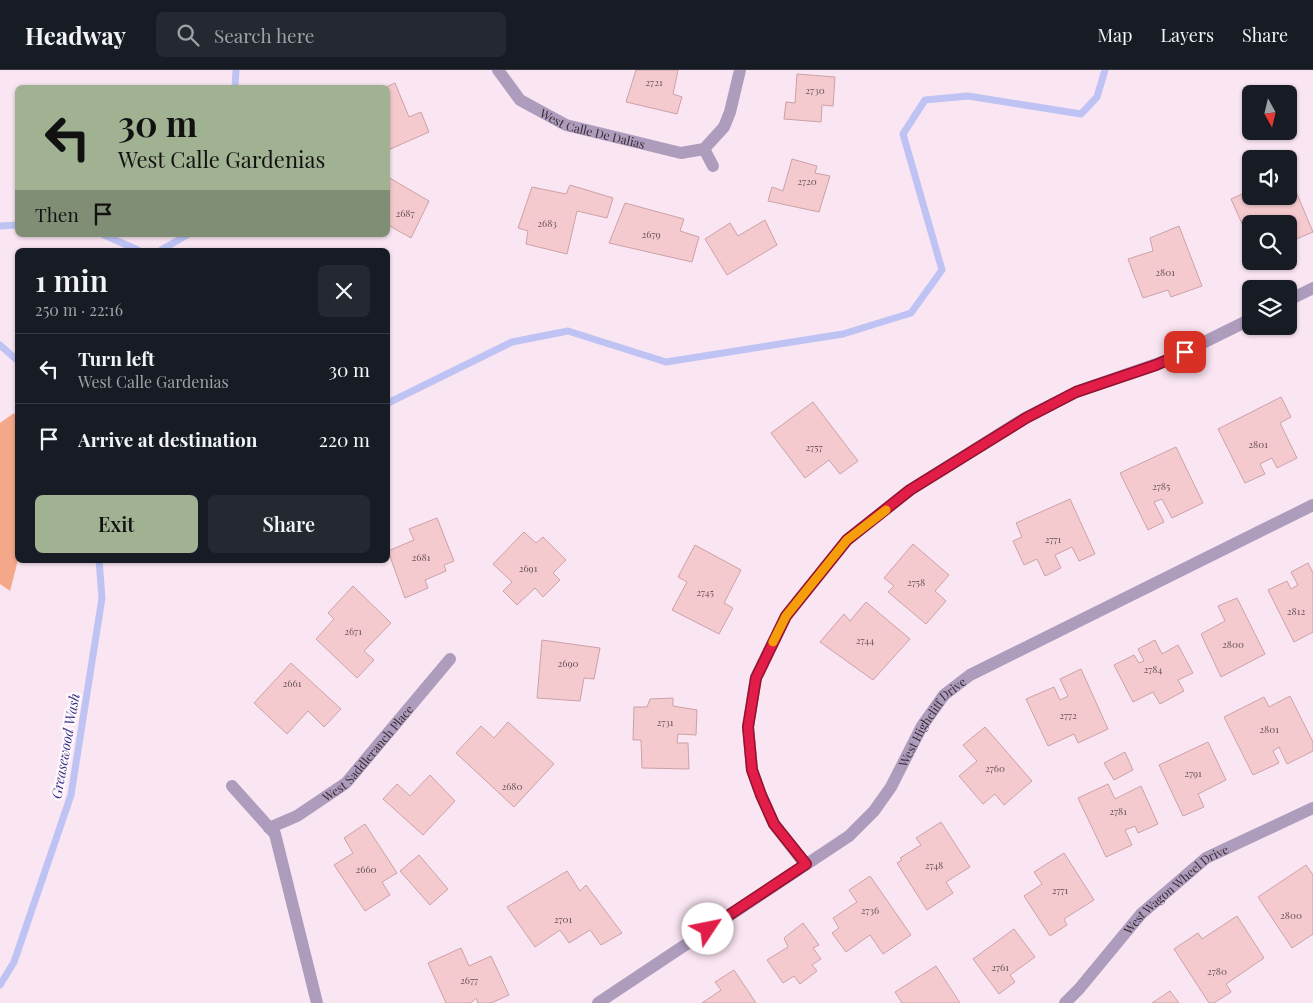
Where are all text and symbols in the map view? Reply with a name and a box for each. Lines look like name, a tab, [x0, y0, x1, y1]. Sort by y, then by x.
search box	[156, 12, 506, 57]
text: Headway	[25, 19, 126, 51]
icon: search	[174, 21, 202, 49]
text: Search here	[214, 22, 314, 48]
text: Map	[1097, 23, 1132, 47]
text: Layers	[1160, 23, 1214, 47]
text: Share	[1242, 23, 1288, 47]
house number: 2721	[645, 75, 663, 89]
house number: 2730	[805, 83, 825, 97]
north arrow	[1242, 85, 1298, 140]
map controls	[1242, 85, 1297, 335]
text: 30 m	[118, 99, 198, 146]
street label: West Calle De Dalias	[537, 104, 647, 152]
icon: left	[35, 105, 100, 170]
text: West Calle Gardenias	[118, 144, 325, 174]
button: sound	[1242, 150, 1297, 205]
house number: 2720	[797, 174, 817, 188]
icon: arrive	[89, 200, 117, 228]
text: Then	[35, 201, 79, 227]
house number: 2687	[395, 206, 415, 220]
button: search	[1242, 215, 1297, 270]
house number: 2683	[537, 216, 557, 230]
house number: 2679	[641, 227, 661, 241]
text: 1 min	[35, 260, 108, 300]
button: close	[318, 265, 370, 317]
house number: 2801	[1155, 265, 1175, 279]
button: layers	[1242, 280, 1297, 335]
text: 250 m · 22:16	[35, 299, 123, 320]
pin	[1164, 331, 1206, 373]
icon: arrive	[1171, 338, 1199, 366]
text: Turn left	[78, 345, 155, 371]
icon: left	[35, 355, 63, 383]
text: 30 m	[328, 356, 370, 382]
text: West Calle Gardenias	[78, 371, 229, 392]
icon: arrive	[35, 425, 63, 453]
text: Arrive at destination	[78, 426, 258, 452]
text: 220 m	[319, 426, 370, 452]
house number: 2801	[1248, 437, 1268, 451]
house number: 2757	[805, 440, 823, 454]
house number: 2785	[1152, 479, 1170, 493]
button: Exit	[35, 495, 198, 553]
button: Share	[208, 495, 370, 553]
house number: 2771	[1045, 532, 1062, 546]
house number: 2681	[412, 550, 431, 564]
house number: 2691	[519, 561, 538, 575]
house number: 2758	[907, 575, 925, 589]
house number: 2745	[696, 585, 714, 599]
house number: 2812	[1287, 604, 1305, 618]
house number: 2671	[344, 624, 362, 638]
house number: 2744	[856, 633, 874, 647]
house number: 2800	[1222, 637, 1244, 651]
house number: 2690	[557, 656, 579, 670]
house number: 2784	[1144, 662, 1163, 676]
street label: West Highcliff Drive	[894, 673, 969, 770]
house number: 2661	[283, 676, 302, 690]
water label: Greasewood Wash	[46, 692, 84, 800]
street label: West Saddleranch Place	[318, 701, 416, 805]
house number: 2772	[1059, 708, 1077, 722]
house number: 2731	[656, 715, 674, 729]
house number: 2801	[1259, 722, 1279, 736]
house number: 2760	[985, 761, 1005, 775]
house number: 2791	[1184, 766, 1202, 780]
house number: 2680	[501, 779, 523, 793]
house number: 2781	[1109, 804, 1127, 818]
street label: West Wagon Wheel Drive	[1119, 841, 1231, 938]
house number: 2748	[925, 858, 943, 872]
house number: 2660	[355, 862, 377, 876]
house number: 2771	[1052, 883, 1069, 897]
position arrow	[681, 902, 733, 954]
house number: 2736	[861, 903, 879, 917]
house number: 2800	[1280, 908, 1302, 922]
house number: 2701	[554, 912, 573, 926]
house number: 2761	[991, 960, 1009, 974]
house number: 2780	[1207, 964, 1227, 978]
house number: 2677	[460, 973, 478, 987]

